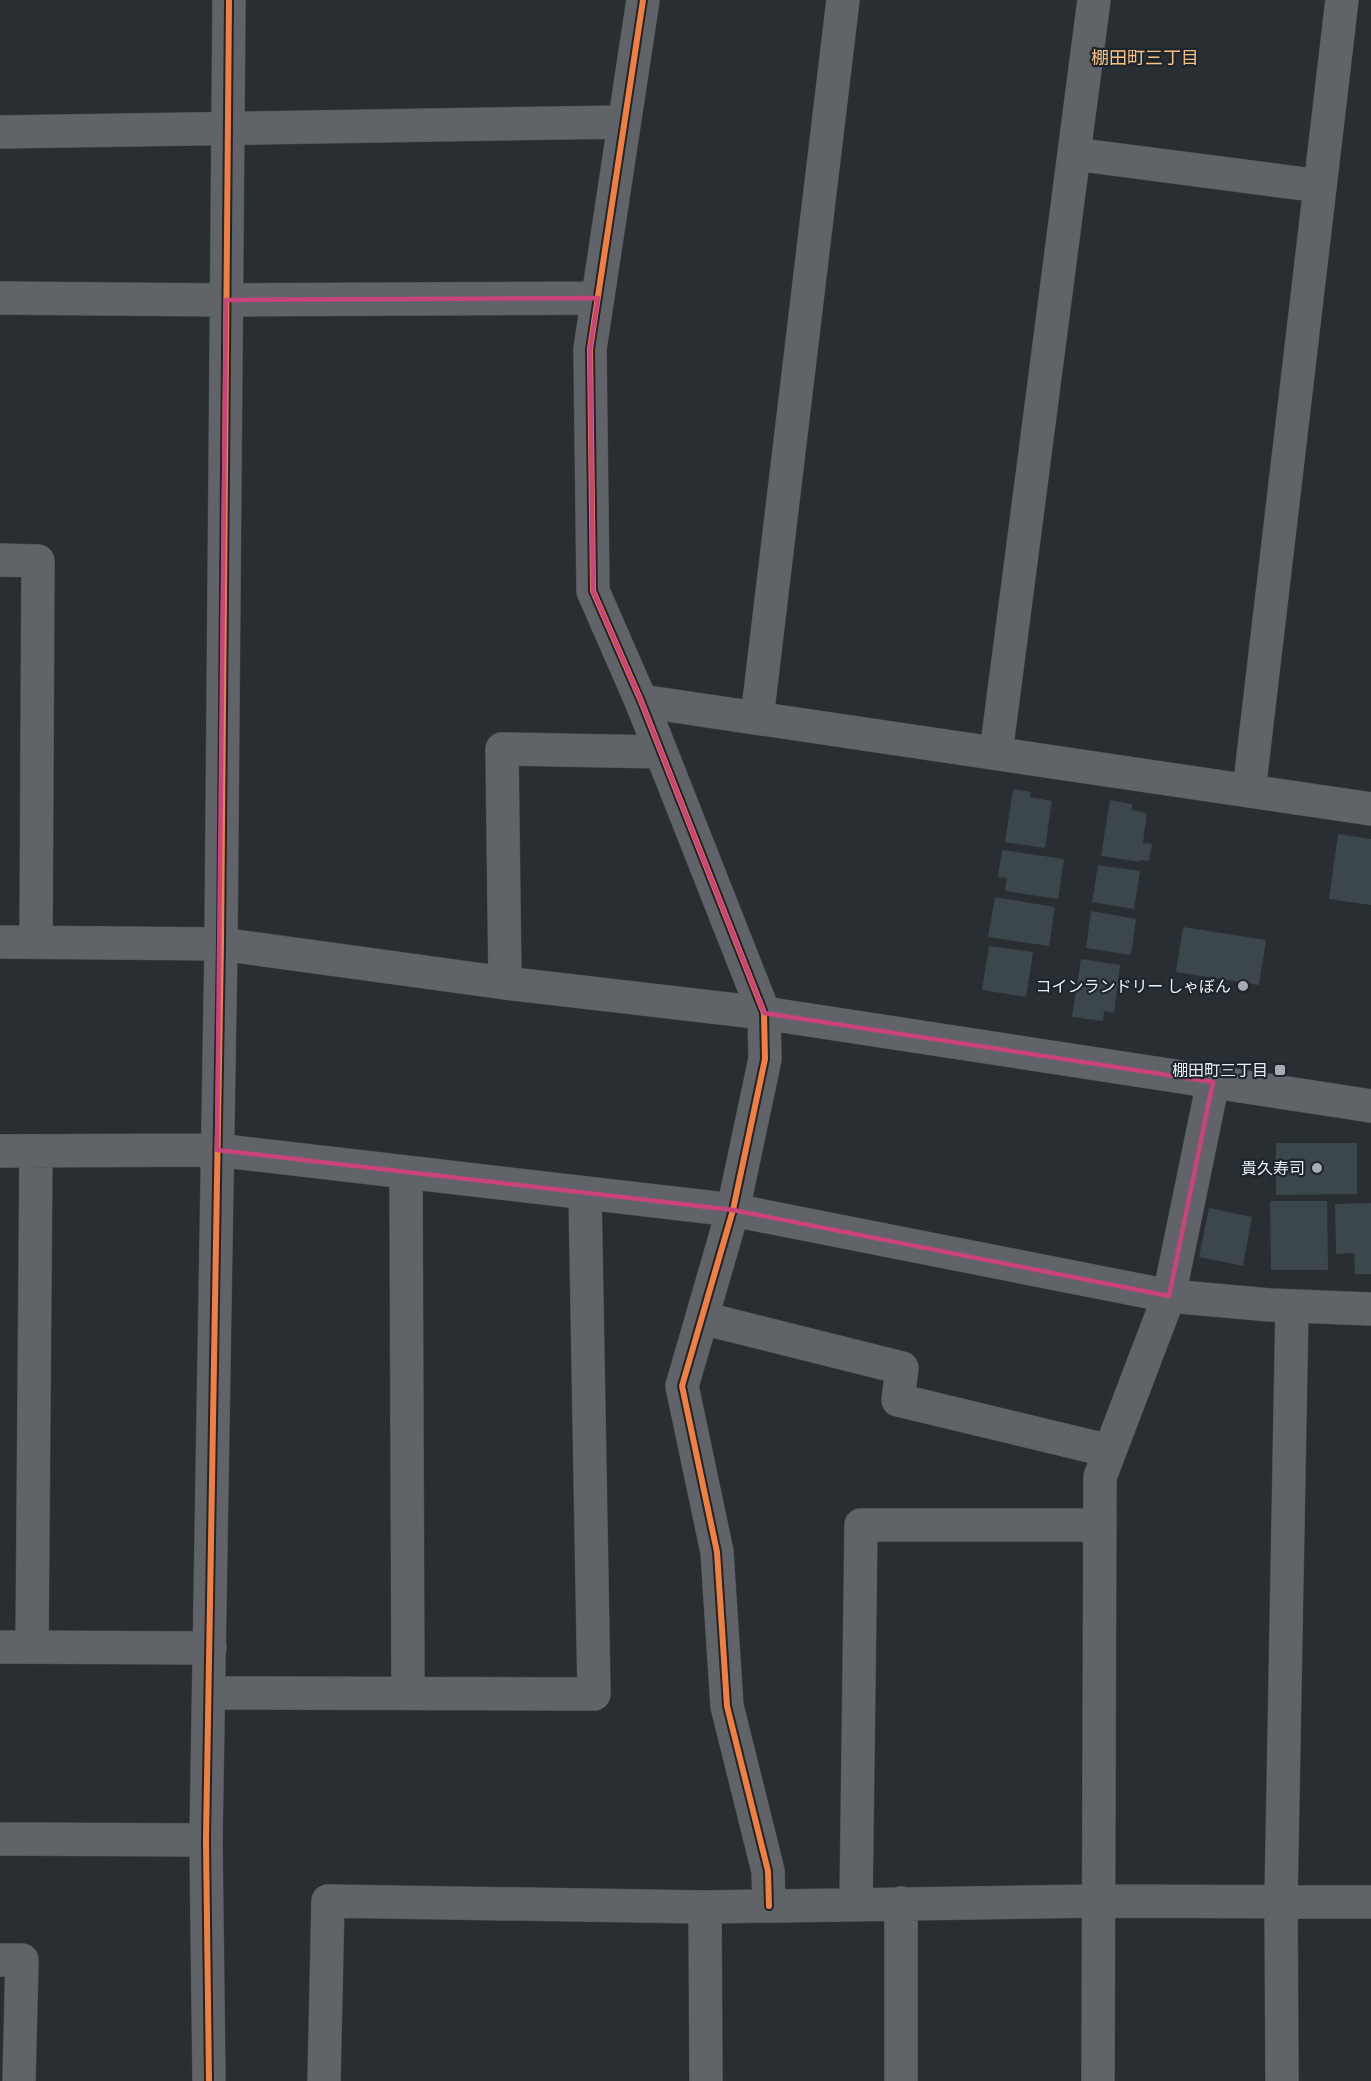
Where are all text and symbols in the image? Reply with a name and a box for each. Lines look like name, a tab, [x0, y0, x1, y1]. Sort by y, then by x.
district label: 棚田町三丁目	[1091, 46, 1199, 69]
place label: コインランドリー しゃぼん	[1036, 976, 1231, 996]
marker: コインランドリー しゃぼん	[1236, 979, 1250, 993]
place label: 棚田町三丁目	[1172, 1060, 1268, 1080]
marker: 棚田町三丁目	[1273, 1063, 1287, 1077]
place label: 貴久寿司	[1241, 1158, 1305, 1178]
marker: 貴久寿司	[1310, 1161, 1324, 1175]

